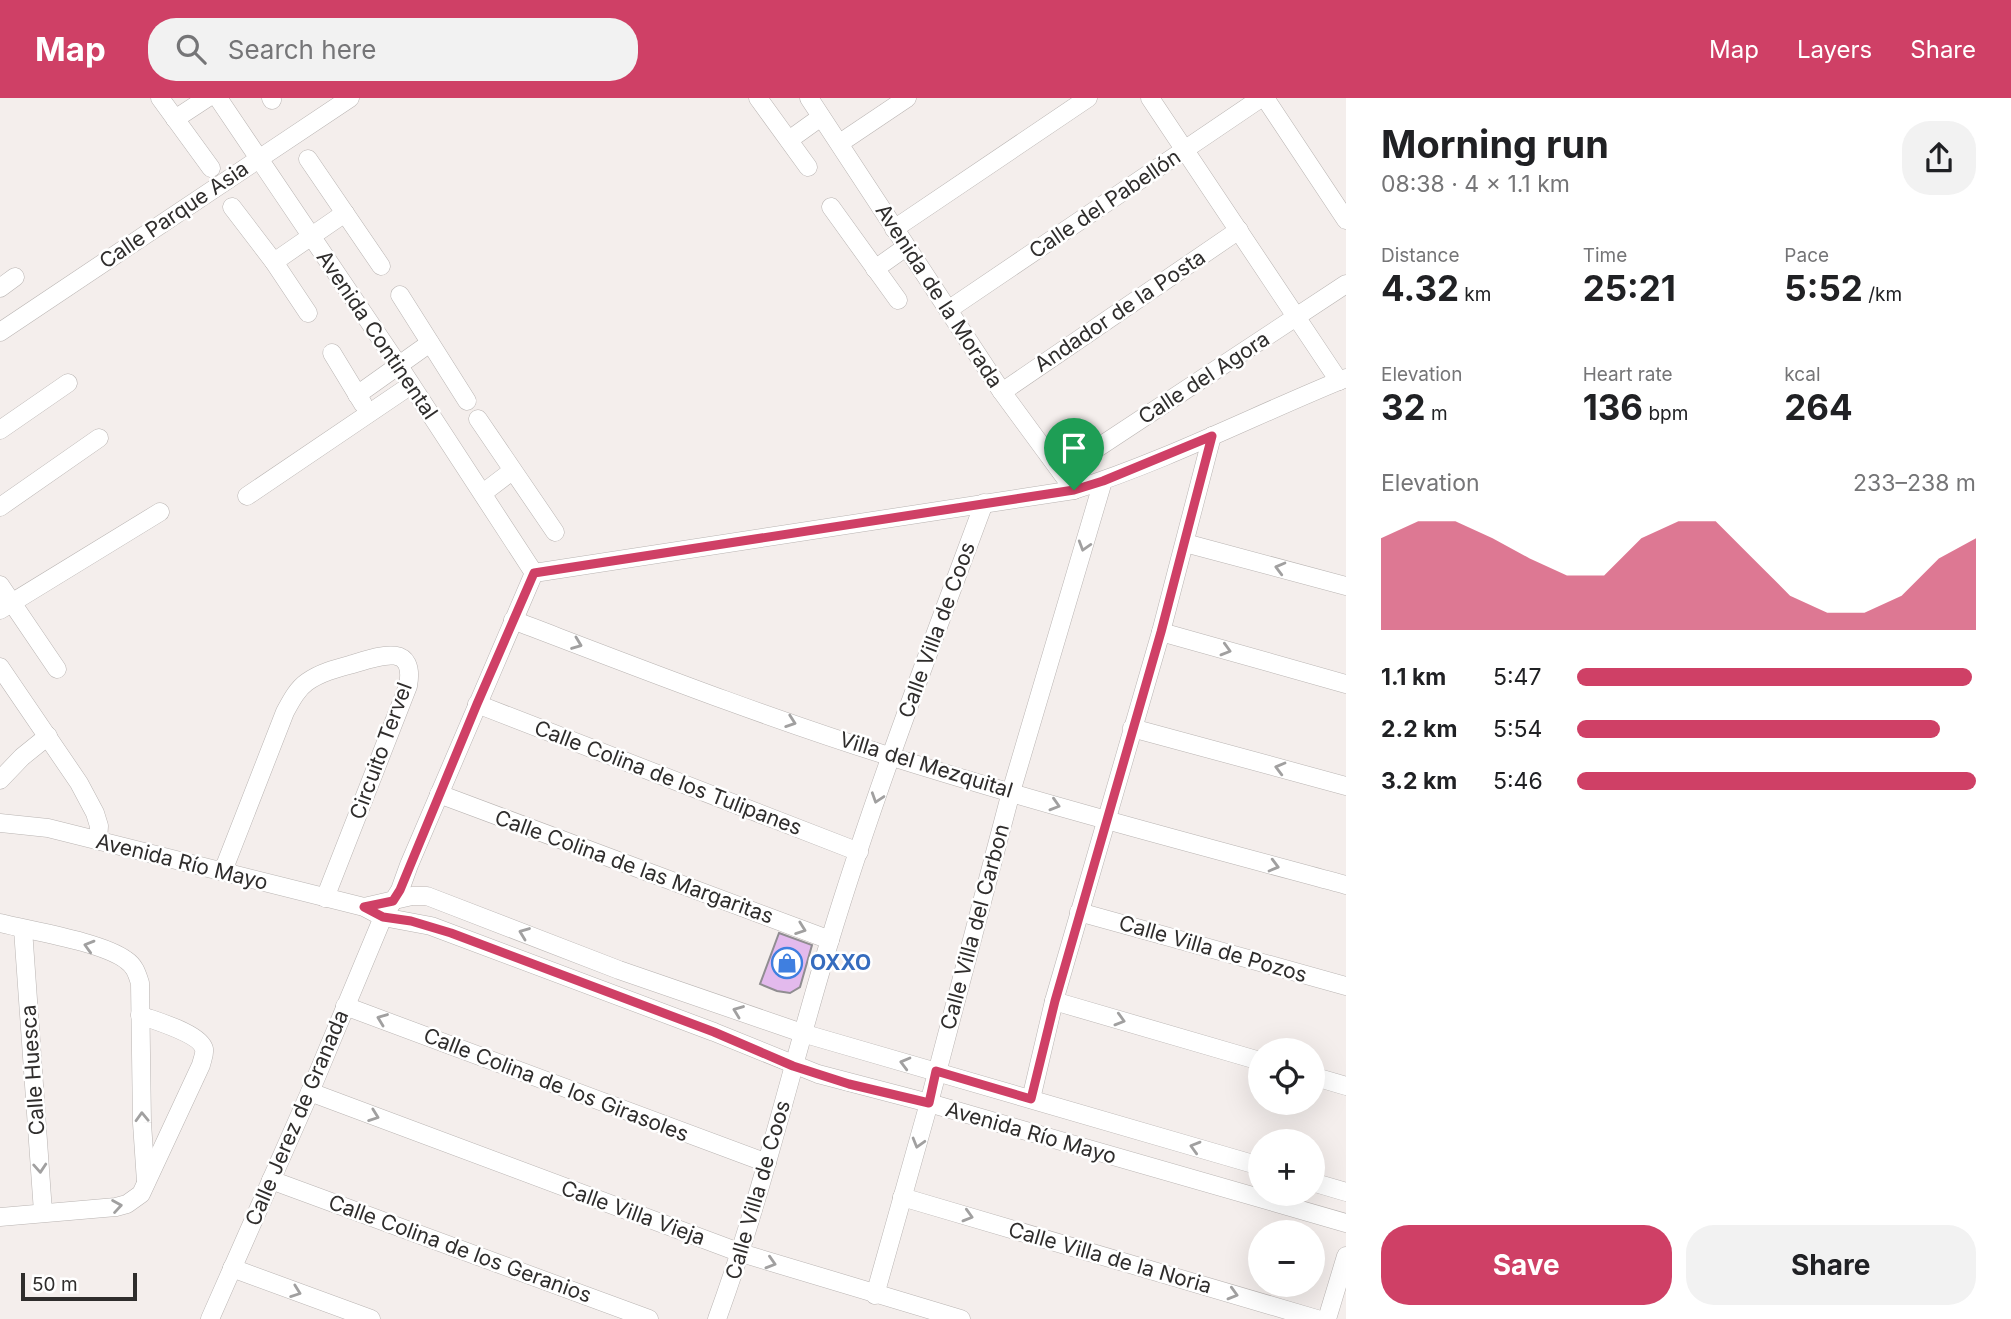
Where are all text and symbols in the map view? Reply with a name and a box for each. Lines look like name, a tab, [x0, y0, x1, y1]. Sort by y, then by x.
search box	[148, 18, 638, 81]
text: Map	[35, 29, 106, 69]
icon: search	[172, 30, 210, 68]
text: Search here	[228, 34, 376, 65]
text: Map	[1709, 35, 1759, 64]
text: Layers	[1797, 35, 1872, 64]
text: Share	[1910, 35, 1976, 64]
text: Morning run	[1381, 121, 1609, 167]
button: share	[1902, 121, 1976, 195]
street label: Calle del Pabellón	[1024, 144, 1185, 263]
street label: Calle Parque Asia	[95, 156, 253, 274]
text: 08:38 · 4 × 1.1 km	[1381, 170, 1570, 198]
street label: Avenida de la Morada	[871, 199, 1008, 392]
street label: Andador de la Posta	[1030, 244, 1210, 377]
text: Distance	[1381, 244, 1459, 267]
text: Time	[1583, 244, 1627, 267]
text: Pace	[1784, 244, 1829, 267]
street label: Avenida Continental	[312, 246, 443, 424]
text: 4.32	[1381, 267, 1459, 309]
text: 25:21	[1583, 267, 1676, 309]
text: 5:52	[1784, 267, 1863, 309]
text: km	[1459, 283, 1491, 306]
text: /km	[1863, 283, 1902, 306]
street label: Calle del Agora	[1134, 326, 1274, 429]
text: Elevation	[1381, 363, 1462, 386]
text: Heart rate	[1583, 363, 1673, 386]
text: kcal	[1784, 363, 1821, 386]
text: 32	[1381, 386, 1426, 428]
text: 136	[1583, 386, 1643, 428]
text: 264	[1784, 386, 1853, 428]
text: m	[1426, 402, 1448, 425]
text: bpm	[1643, 402, 1688, 425]
pin	[1044, 418, 1104, 490]
icon: arrive	[1055, 429, 1093, 467]
text: Elevation	[1381, 469, 1480, 497]
text: 233–238 m	[1853, 469, 1976, 497]
street label: Calle Villa de Coos	[893, 538, 980, 721]
one-way arrow	[1077, 540, 1092, 552]
one-way arrow	[1274, 562, 1286, 576]
one-way arrow	[571, 636, 583, 650]
one-way arrow	[1220, 642, 1232, 656]
text: 1.1 km	[1381, 663, 1446, 691]
text: 5:47	[1493, 663, 1541, 691]
street label: Circuito Tervel	[344, 679, 417, 823]
one-way arrow	[784, 714, 796, 728]
street label: Calle Colina de los Tulipanes	[531, 715, 805, 840]
text: 2.2 km	[1381, 715, 1457, 743]
text: 5:54	[1493, 715, 1542, 743]
street label: Villa del Mezquital	[836, 726, 1016, 803]
one-way arrow	[1274, 762, 1286, 776]
text: 3.2 km	[1381, 767, 1457, 795]
text: 5:46	[1493, 767, 1543, 795]
one-way arrow	[871, 791, 885, 803]
one-way arrow	[1048, 797, 1060, 812]
street label: Calle Colina de las Margaritas	[491, 804, 777, 929]
street label: Calle Villa del Carbon	[935, 821, 1014, 1033]
street label: Avenida Río Mayo	[94, 828, 271, 895]
one-way arrow	[1268, 858, 1280, 872]
street label: Calle Villa de Pozos	[1116, 910, 1310, 987]
one-way arrow	[795, 921, 807, 935]
one-way arrow	[518, 928, 530, 942]
one-way arrow	[83, 939, 95, 954]
shop icon: OXXO	[770, 946, 804, 980]
place label: OXXO	[810, 950, 871, 975]
street label: Calle Huesca	[15, 1004, 50, 1136]
one-way arrow	[732, 1005, 744, 1019]
street label: Calle Jerez de Granada	[240, 1006, 353, 1229]
one-way arrow	[1114, 1011, 1126, 1026]
one-way arrow	[376, 1014, 388, 1028]
street label: Calle Colina de los Girasoles	[420, 1022, 692, 1147]
map controls	[1248, 1038, 1325, 1297]
button: locate	[1248, 1038, 1325, 1115]
one-way arrow	[900, 1057, 912, 1071]
street label: Avenida Río Mayo	[943, 1096, 1119, 1169]
street label: Calle Villa de Coos	[720, 1097, 795, 1282]
one-way arrow	[367, 1108, 379, 1122]
one-way arrow	[134, 1111, 150, 1122]
button: +	[1248, 1129, 1325, 1206]
one-way arrow	[912, 1137, 926, 1149]
one-way arrow	[1189, 1140, 1201, 1155]
one-way arrow	[32, 1163, 47, 1174]
street label: Calle Villa Vieja	[558, 1175, 709, 1250]
street label: Calle Colina de los Geranios	[325, 1189, 595, 1308]
one-way arrow	[111, 1198, 123, 1213]
one-way arrow	[962, 1208, 974, 1223]
street label: Calle Villa de la Noria	[1006, 1217, 1215, 1299]
button: −	[1248, 1220, 1325, 1297]
button: Save	[1381, 1225, 1672, 1305]
button: Share	[1686, 1225, 1976, 1305]
one-way arrow	[765, 1254, 777, 1269]
scale bar	[21, 1270, 136, 1302]
text: 50 m	[32, 1273, 78, 1296]
one-way arrow	[290, 1283, 302, 1297]
one-way arrow	[1227, 1286, 1239, 1301]

